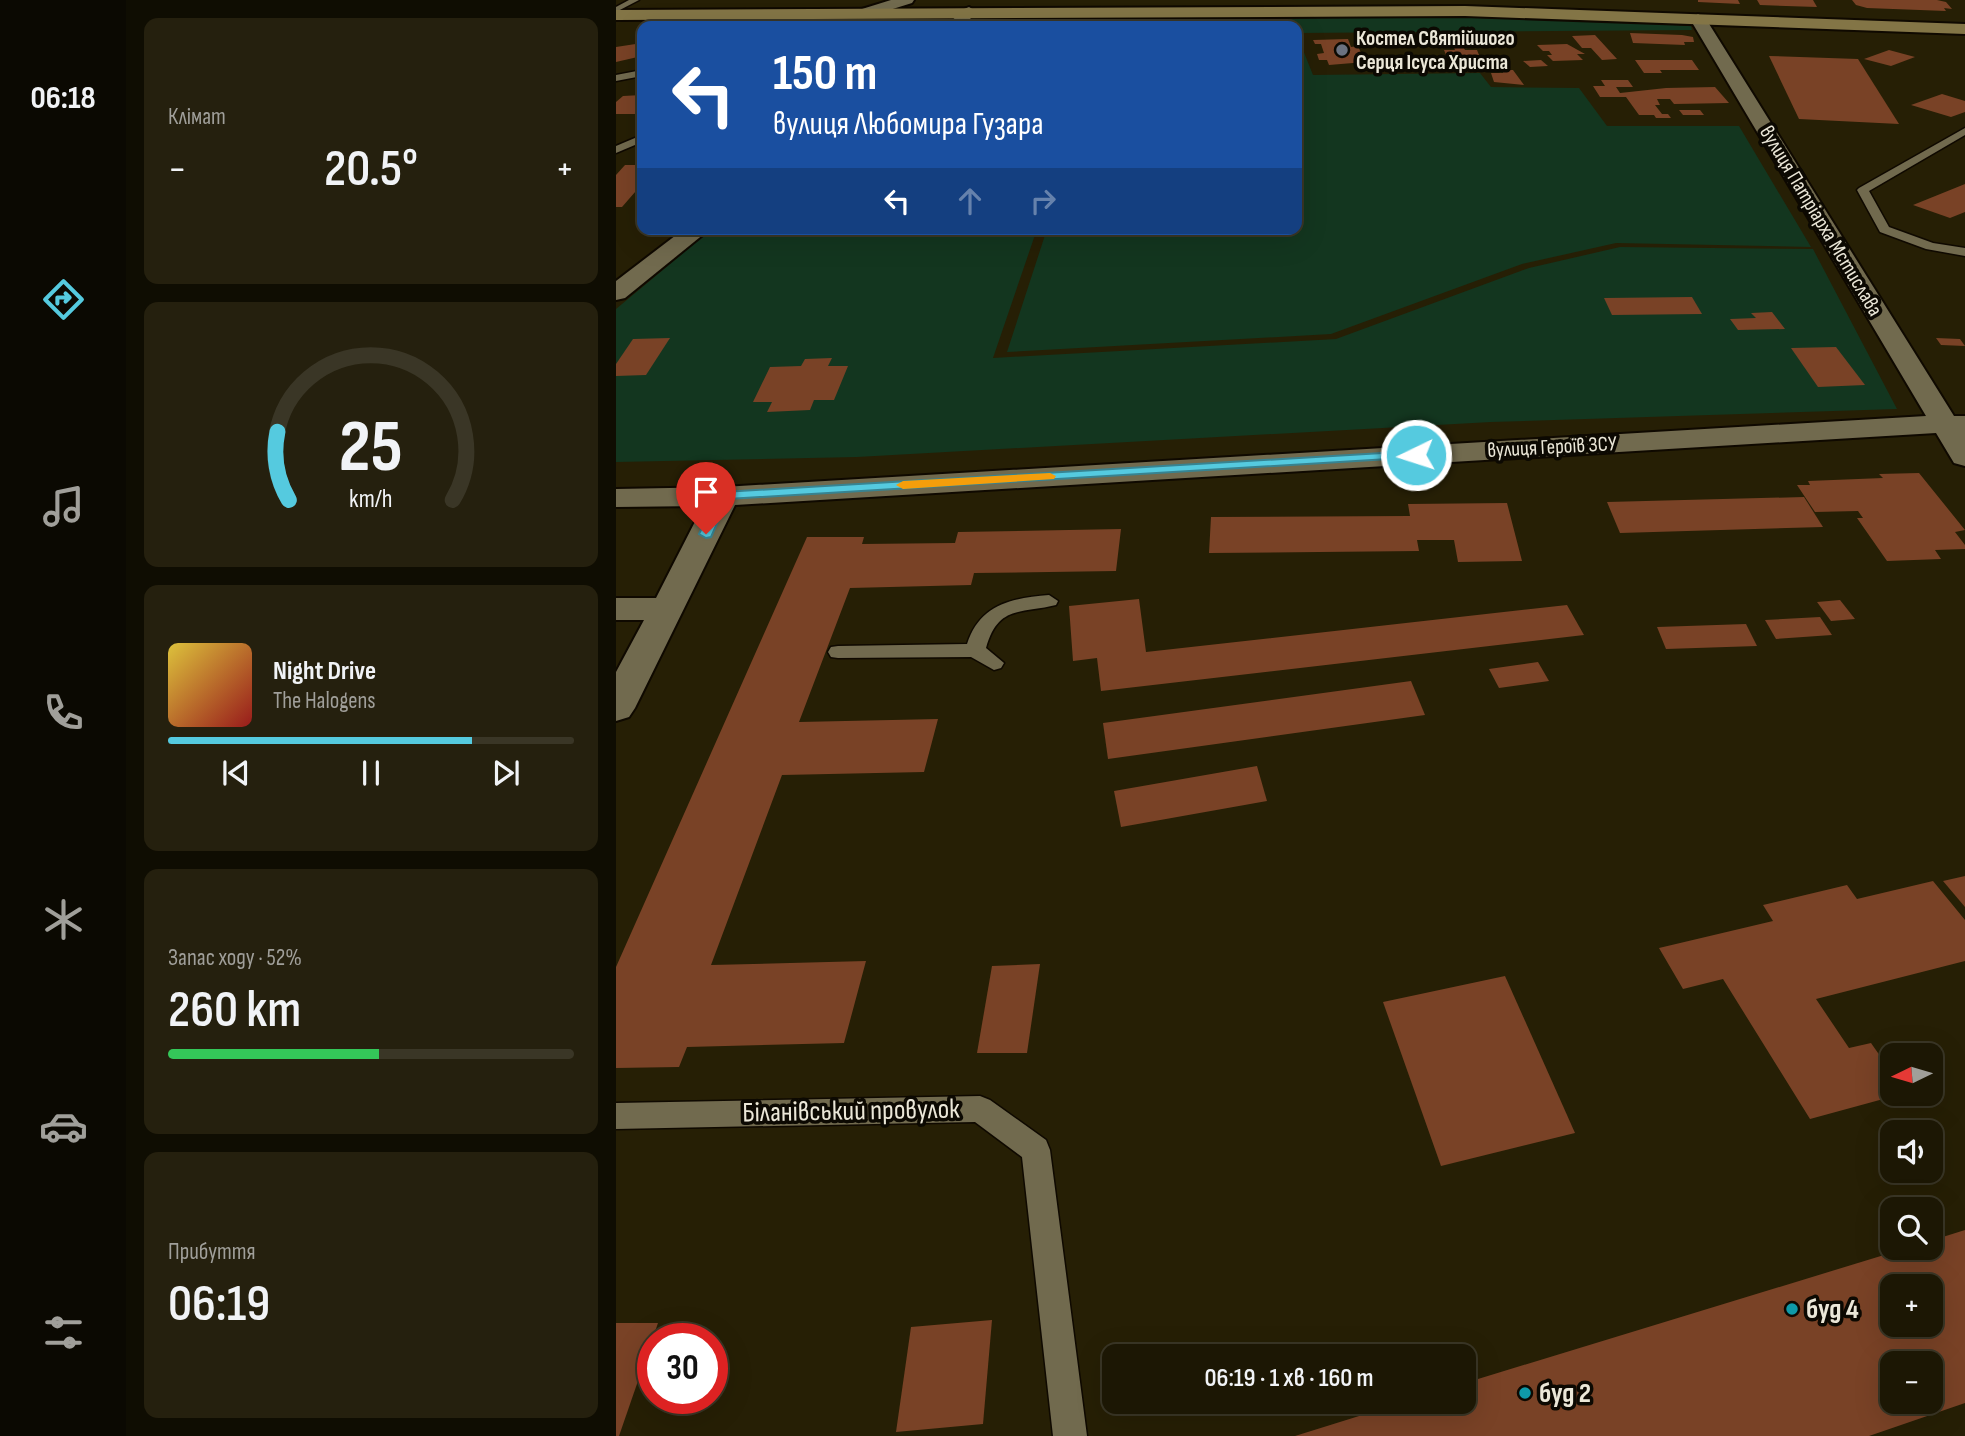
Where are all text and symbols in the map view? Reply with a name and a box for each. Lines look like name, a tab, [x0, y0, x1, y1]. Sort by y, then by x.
place label: Костел Святійшого Серця Ісуса Христа	[1356, 26, 1515, 75]
marker: Костел Святійшого Серця Ісуса Христа	[1334, 42, 1350, 58]
text: 150 m	[773, 45, 877, 104]
icon: left	[658, 49, 749, 140]
text: 06:18	[30, 79, 96, 118]
text: Клімат	[168, 103, 226, 131]
text: вулиця Любомира Гузара	[773, 105, 1043, 144]
street label: вулиця Патріарха Мстислава	[1754, 121, 1888, 321]
text: 20.5°	[324, 138, 418, 201]
text: −	[168, 147, 187, 192]
text: +	[555, 147, 574, 192]
icon: left	[878, 182, 916, 220]
icon: ahead	[951, 182, 989, 220]
icon: right	[1024, 182, 1062, 220]
icon: directions	[39, 275, 88, 324]
text: 25	[339, 405, 403, 493]
position arrow	[1379, 418, 1453, 492]
street label: вулиця Героїв ЗСУ	[1487, 431, 1617, 463]
pin	[676, 462, 736, 534]
icon: arrive	[687, 473, 725, 511]
icon: music	[39, 482, 88, 531]
text: km/h	[349, 484, 393, 515]
text: Night Drive	[273, 656, 376, 687]
text: The Halogens	[273, 687, 376, 715]
icon: phone	[39, 688, 88, 737]
icon: previous	[217, 754, 255, 792]
icon: pause	[352, 754, 390, 792]
icon: next	[487, 754, 525, 792]
icon: climate	[39, 895, 88, 944]
text: Запас ходу · 52%	[168, 944, 302, 972]
text: 260 km	[168, 979, 301, 1042]
north arrow	[1880, 1043, 1942, 1106]
map controls	[1880, 1043, 1943, 1414]
street label: Біланівський провулок	[742, 1093, 960, 1129]
icon: car	[39, 1102, 88, 1151]
button: sound	[1880, 1120, 1943, 1183]
button: search	[1880, 1197, 1943, 1260]
text: Прибуття	[168, 1238, 256, 1266]
text: 06:19	[168, 1273, 270, 1336]
button: +	[1880, 1274, 1943, 1337]
place label: буд 4	[1806, 1293, 1859, 1326]
marker: буд 4	[1784, 1301, 1800, 1317]
icon: filters	[39, 1308, 88, 1357]
speed limit sign: 30	[637, 1323, 728, 1414]
button: −	[1880, 1351, 1943, 1414]
text: 06:19 · 1 хв · 160 m	[1205, 1363, 1373, 1394]
place label: буд 2	[1539, 1377, 1591, 1410]
marker: буд 2	[1517, 1385, 1533, 1401]

